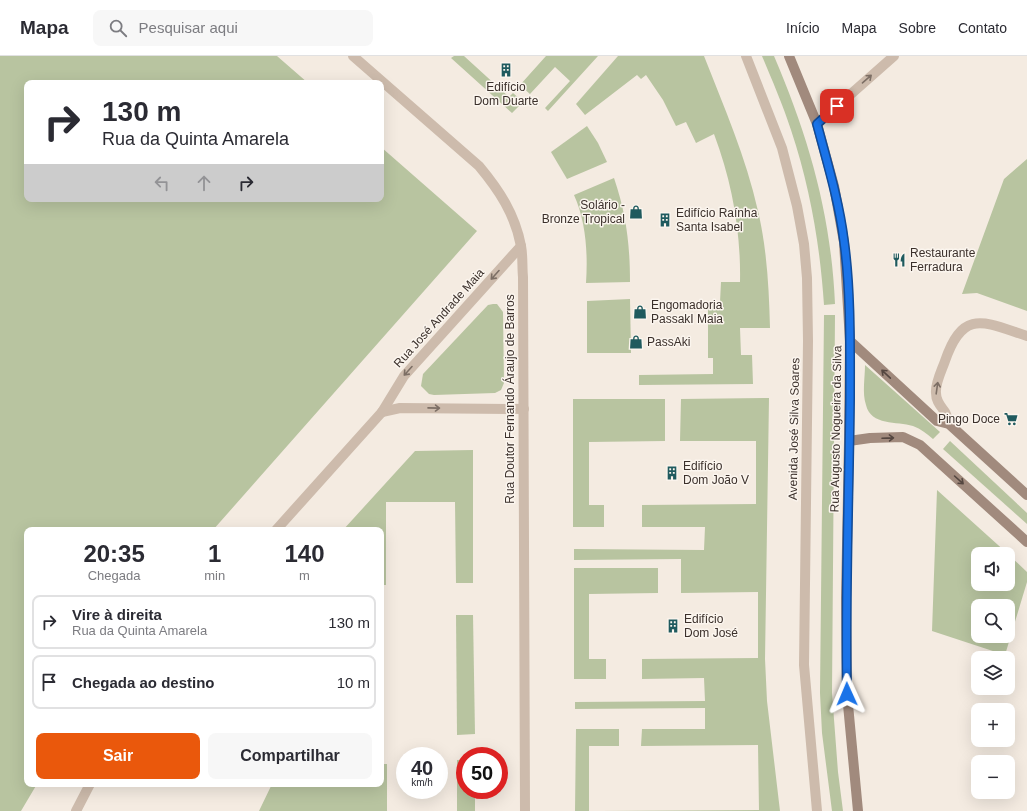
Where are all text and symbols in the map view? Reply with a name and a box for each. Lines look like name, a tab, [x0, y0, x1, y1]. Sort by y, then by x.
search box	[93, 10, 373, 46]
text: Mapa	[20, 17, 69, 38]
icon: search	[107, 17, 129, 39]
text: Pesquisar aqui	[139, 19, 238, 36]
text: Início	[786, 20, 820, 36]
text: Mapa	[842, 20, 877, 36]
text: Sobre	[899, 20, 936, 36]
text: Contato	[958, 20, 1007, 36]
building icon: Edifício Dom Duarte	[498, 62, 514, 78]
one-way arrow	[862, 75, 873, 84]
place label: Edifício Dom Duarte	[474, 80, 539, 108]
pin	[820, 89, 854, 123]
icon: arrive	[826, 95, 848, 117]
icon: right	[36, 96, 88, 148]
text: 130 m	[102, 96, 181, 127]
text: Rua da Quinta Amarela	[102, 129, 289, 149]
icon: left	[151, 172, 173, 194]
icon: ahead	[193, 172, 215, 194]
icon: right	[235, 172, 257, 194]
place label: Solário - Bronze Tropical	[542, 198, 625, 226]
shop icon: Solário - Bronze Tropical	[628, 204, 644, 220]
place label: Edifício Raínha Santa Isabel	[676, 206, 758, 234]
building icon: Edifício Raínha Santa Isabel	[657, 212, 673, 228]
place label: Restaurante Ferradura	[910, 246, 976, 274]
restaurant icon: Restaurante Ferradura	[891, 252, 907, 268]
street label: Rua José Andrade Maia	[391, 265, 487, 370]
one-way arrow	[490, 270, 500, 280]
street label: Rua Doutor Fernando Áraujo de Barros	[502, 294, 517, 504]
place label: Engomadoria PassakI Maia	[651, 298, 723, 326]
shop icon: Engomadoria PassakI Maia	[632, 304, 648, 320]
shop icon: PassAki	[628, 334, 644, 350]
place label: PassAki	[647, 335, 690, 349]
street label: Rua Augusto Nogueira da Silva	[828, 345, 844, 513]
street label: Avenida José Silva Soares	[786, 358, 802, 500]
one-way arrow	[404, 366, 413, 376]
one-way arrow	[882, 370, 892, 379]
one-way arrow	[933, 382, 941, 395]
one-way arrow	[427, 404, 440, 412]
supermarket icon: Pingo Doce	[1003, 411, 1019, 427]
place label: Pingo Doce	[938, 412, 1000, 426]
one-way arrow	[881, 434, 894, 441]
place label: Edifício Dom João V	[683, 459, 749, 487]
building icon: Edifício Dom João V	[664, 465, 680, 481]
one-way arrow	[954, 475, 964, 485]
text: 20:35	[83, 540, 145, 567]
text: 1	[208, 540, 221, 567]
text: 140	[285, 540, 325, 567]
map controls	[971, 547, 1015, 799]
button: sound	[971, 547, 1015, 591]
text: Chegada	[88, 568, 140, 583]
text: min	[204, 568, 225, 583]
text: m	[299, 568, 310, 583]
button: search	[971, 599, 1015, 643]
text: Vire à direita	[72, 606, 162, 623]
icon: right	[38, 611, 60, 633]
place label: Edifício Dom José	[684, 612, 738, 640]
text: 130 m	[328, 614, 370, 631]
building icon: Edifício Dom José	[665, 618, 681, 634]
text: Rua da Quinta Amarela	[72, 623, 207, 638]
button: layers	[971, 651, 1015, 695]
icon: arrive	[38, 671, 60, 693]
position arrow	[826, 673, 868, 715]
text: Chegada ao destino	[72, 674, 215, 691]
text: 10 m	[337, 674, 370, 691]
button: +	[971, 703, 1015, 747]
button: Sair	[36, 733, 200, 779]
button: Compartilhar	[208, 733, 372, 779]
speed limit sign: 50	[456, 747, 508, 799]
button: −	[971, 755, 1015, 799]
text: 40	[411, 757, 433, 779]
text: km/h	[411, 777, 433, 788]

